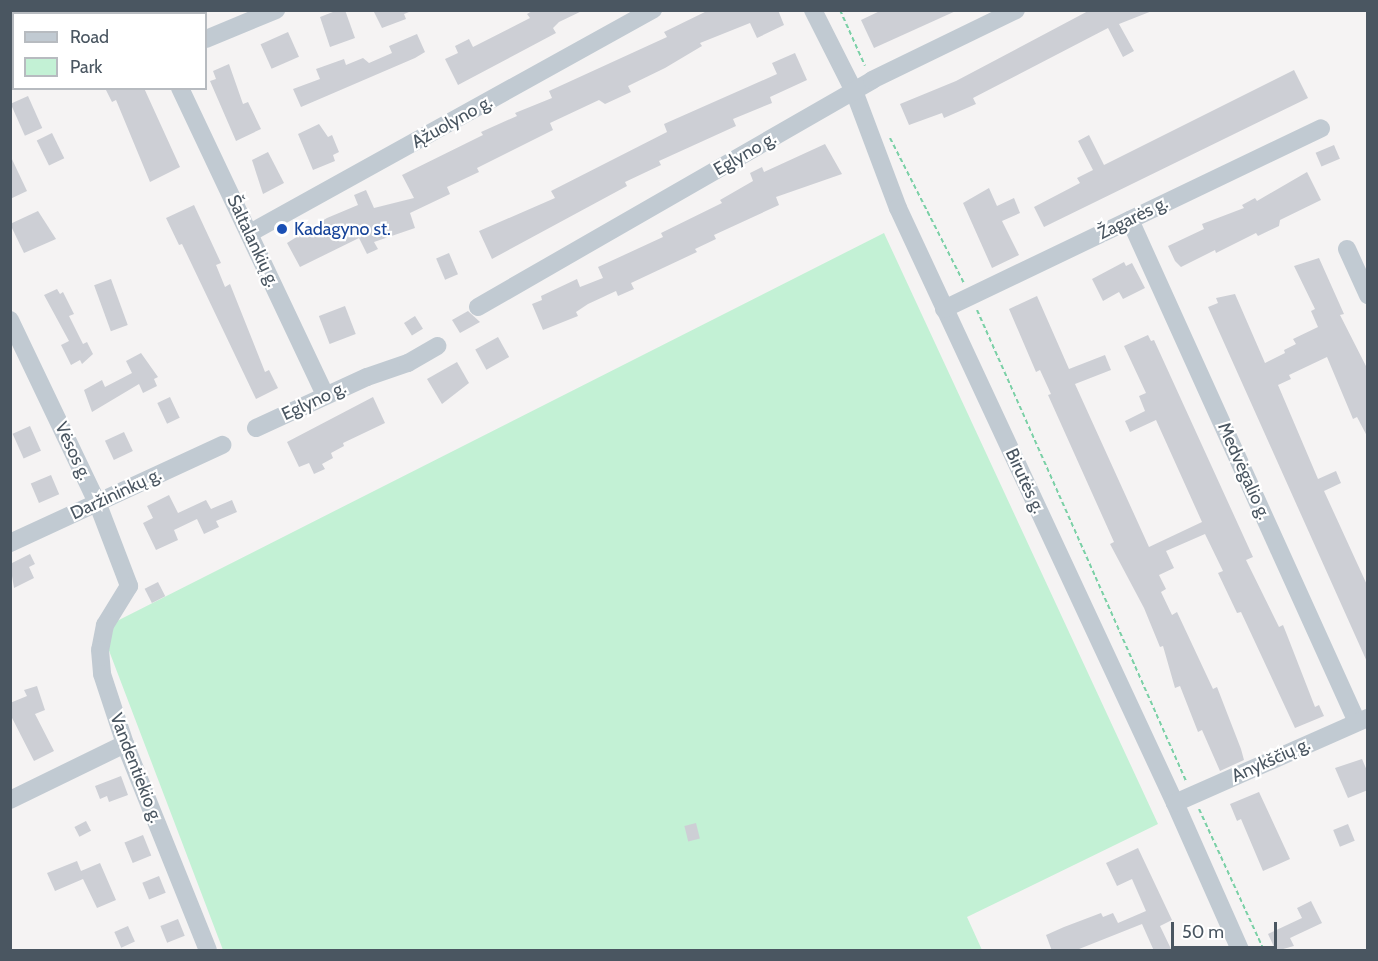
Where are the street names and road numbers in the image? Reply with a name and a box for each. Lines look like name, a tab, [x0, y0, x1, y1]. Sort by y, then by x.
street label: Ąžuolyno g.	[408, 91, 496, 153]
street label: Eglyno g.	[710, 127, 780, 181]
street label: Šaltalankių g.	[222, 192, 284, 290]
street label: Žagarės g.	[1095, 192, 1171, 244]
street label: Eglyno g.	[278, 377, 350, 425]
street label: Vėsos g.	[50, 418, 96, 484]
street label: Medvėgalio g.	[1213, 419, 1275, 523]
street label: Birutės g.	[1001, 445, 1049, 517]
street label: Daržininkų g.	[67, 464, 165, 524]
street label: Vandentiekio g.	[105, 710, 167, 826]
street label: Anykščių g.	[1228, 733, 1314, 787]

